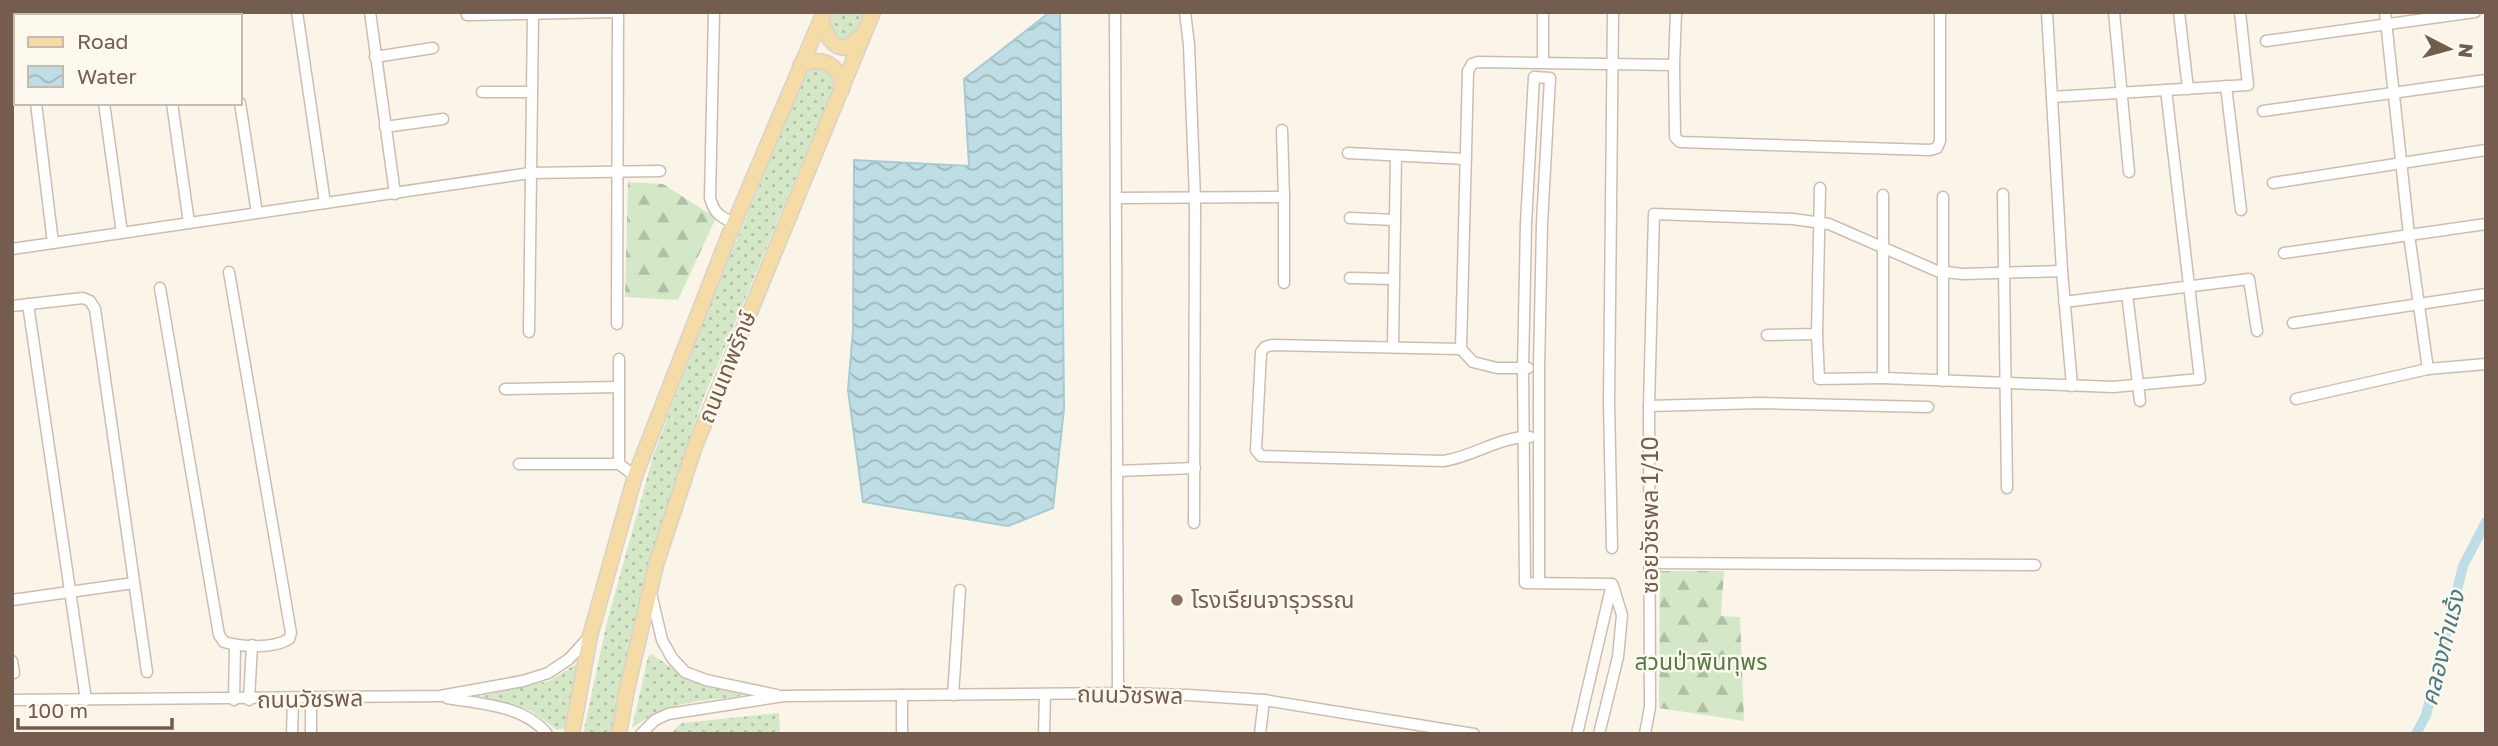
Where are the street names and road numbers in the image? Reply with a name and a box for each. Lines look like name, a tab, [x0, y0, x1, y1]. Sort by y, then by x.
street label: ถนนเทพรักษ์	[691, 306, 761, 427]
street label: ซอยวัชรพล 1/10	[1635, 436, 1663, 594]
street label: ถนนวัชรพล	[1077, 679, 1183, 709]
street label: ถนนวัชรพล	[257, 683, 363, 713]

